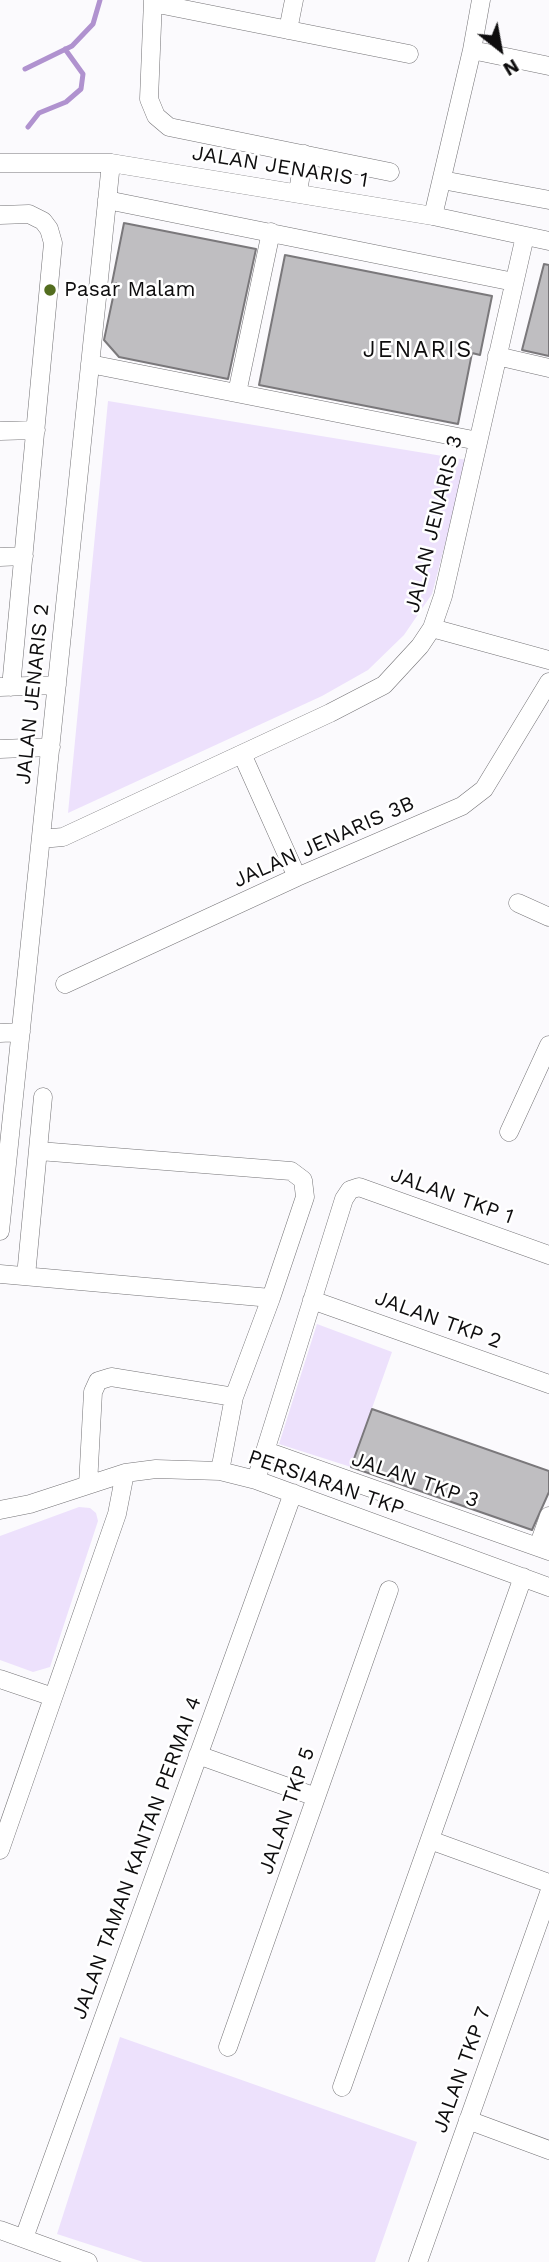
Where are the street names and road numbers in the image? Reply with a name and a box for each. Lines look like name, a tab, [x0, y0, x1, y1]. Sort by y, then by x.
street label: JALAN JENARIS 1	[190, 141, 370, 193]
street label: JALAN JENARIS 3	[400, 433, 468, 615]
street label: JALAN JENARIS 2	[11, 602, 55, 786]
street label: JALAN JENARIS 3B	[230, 791, 418, 893]
street label: JALAN TKP 1	[387, 1162, 517, 1230]
street label: JALAN TKP 2	[371, 1285, 505, 1355]
street label: PERSIARAN TKP	[245, 1444, 407, 1522]
street label: JALAN TKP 3	[348, 1446, 482, 1514]
street label: JALAN TAMAN KANTAN PERMAI 4	[67, 1693, 207, 2023]
street label: JALAN TKP 5	[253, 1744, 321, 1878]
street label: JALAN TKP 7	[428, 2003, 496, 2137]

